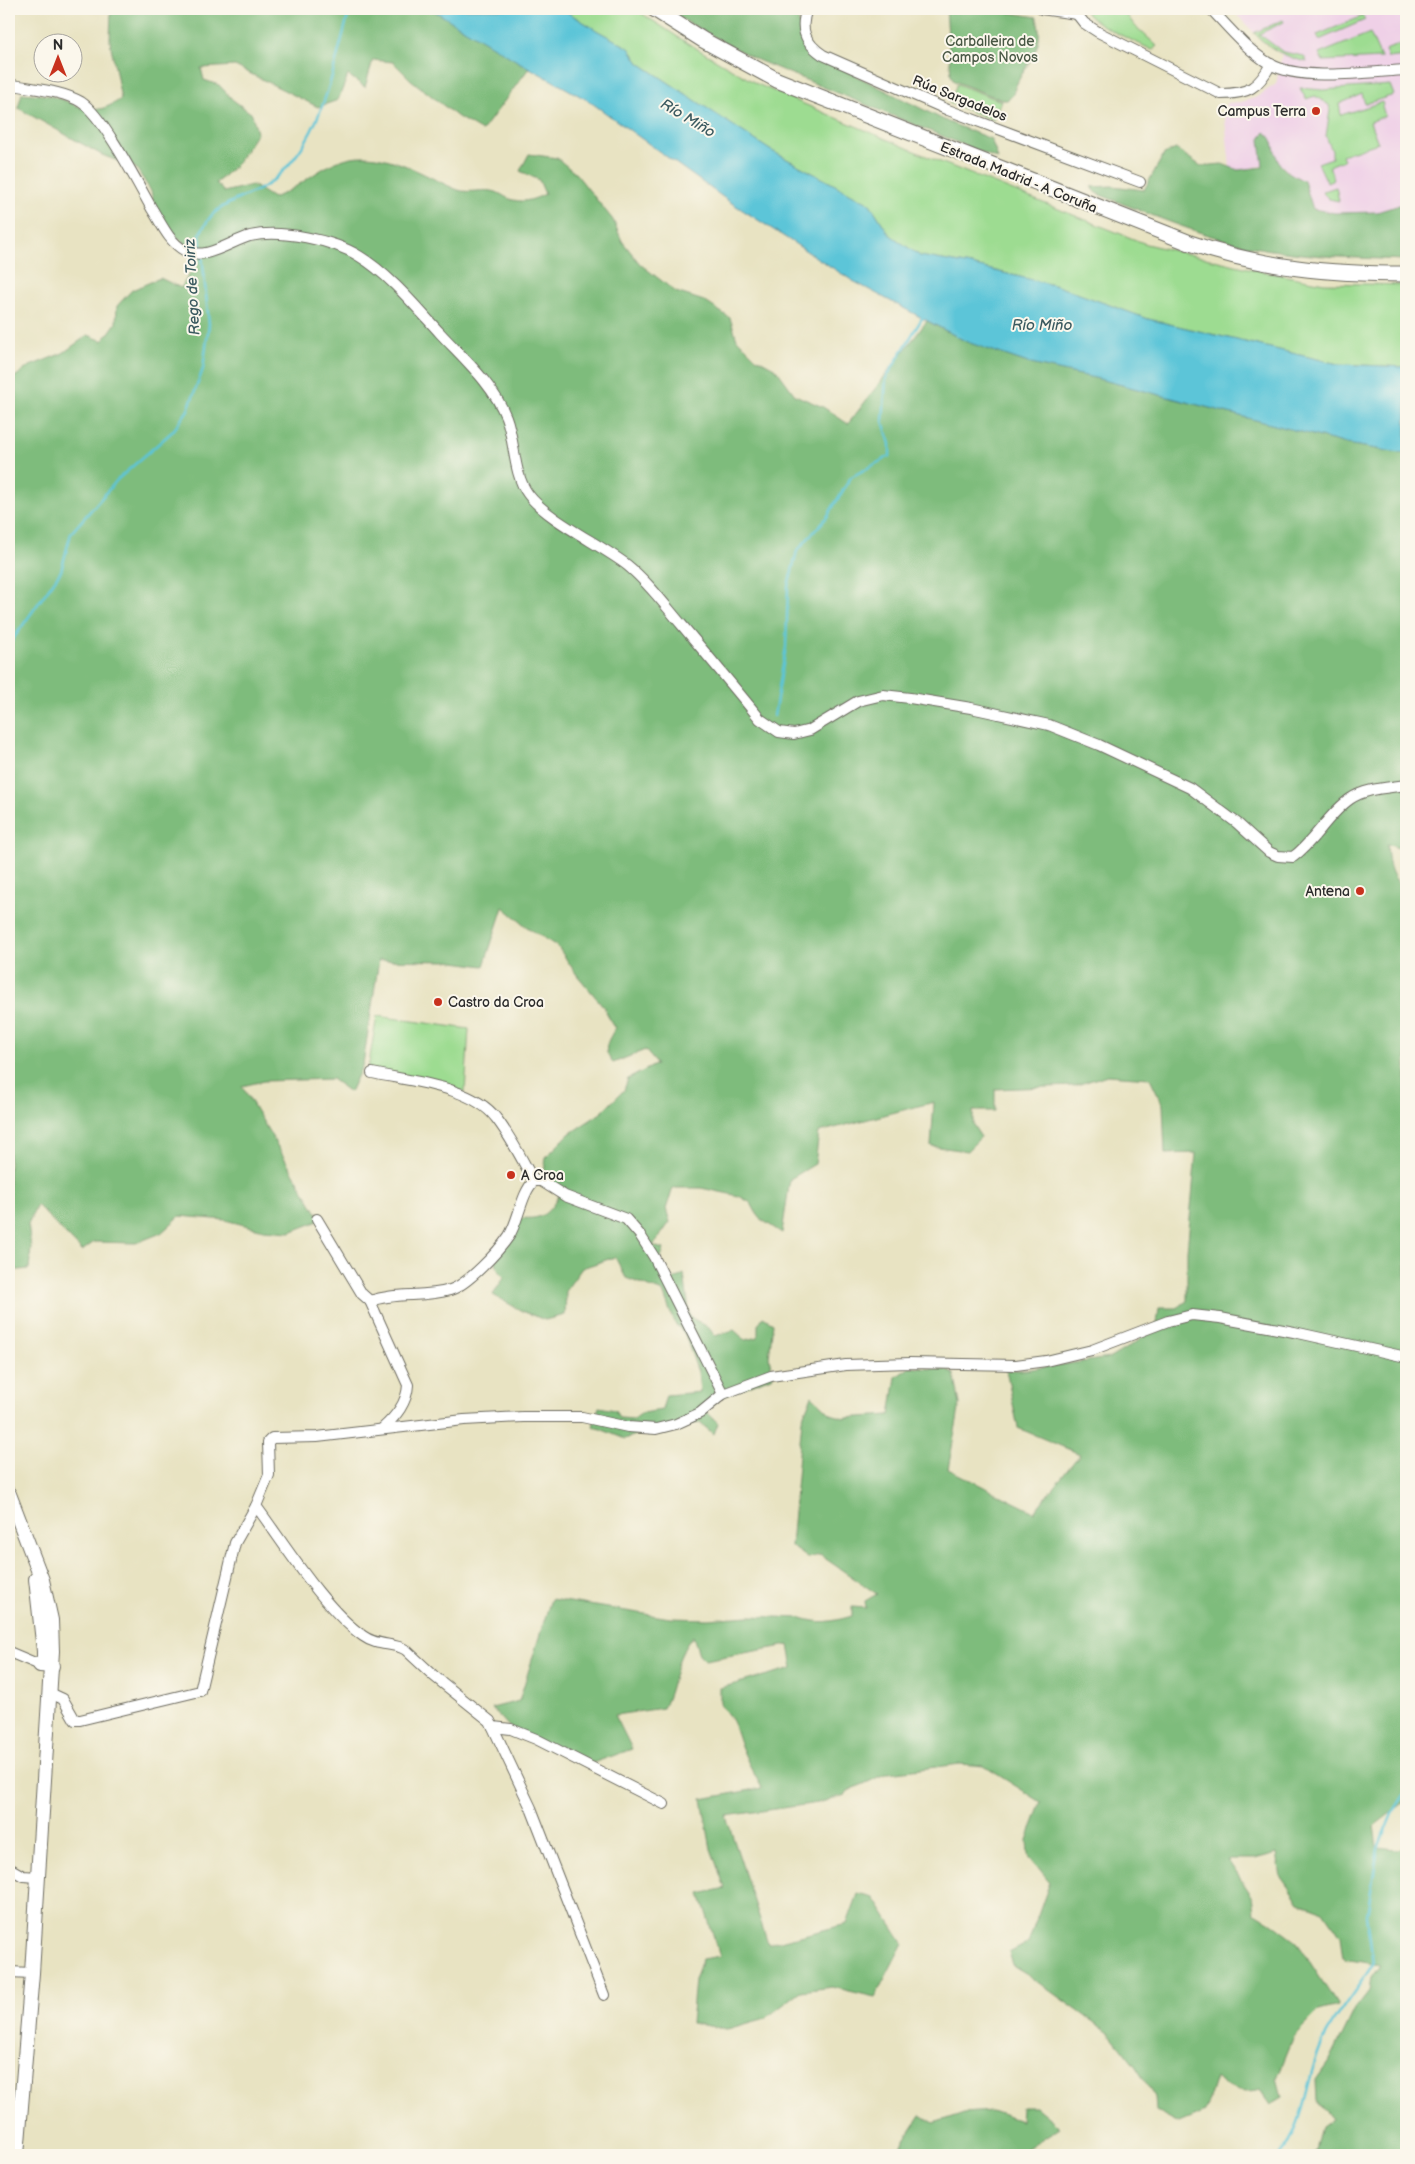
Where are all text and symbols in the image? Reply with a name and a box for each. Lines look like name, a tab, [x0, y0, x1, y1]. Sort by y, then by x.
north arrow	[32, 32, 82, 82]
park label: Carballeira de Campos Novos	[942, 33, 1038, 66]
text: N	[53, 37, 63, 54]
street label: Rúa Sargadelos	[910, 72, 1010, 125]
water label: Río Miño	[657, 95, 719, 142]
place label: Campus Terra	[1217, 103, 1306, 120]
marker: Campus Terra	[1310, 105, 1322, 117]
street label: Estrada Madrid - A Coruña	[938, 138, 1100, 217]
water label: Rego de Toiriz	[180, 237, 205, 336]
water label: Río Miño	[1012, 316, 1072, 335]
place label: Antena	[1306, 883, 1350, 900]
marker: Antena	[1354, 885, 1366, 897]
place label: Castro da Croa	[448, 994, 544, 1011]
marker: Castro da Croa	[432, 996, 444, 1008]
place label: A Croa	[521, 1167, 564, 1184]
marker: A Croa	[505, 1169, 517, 1181]

